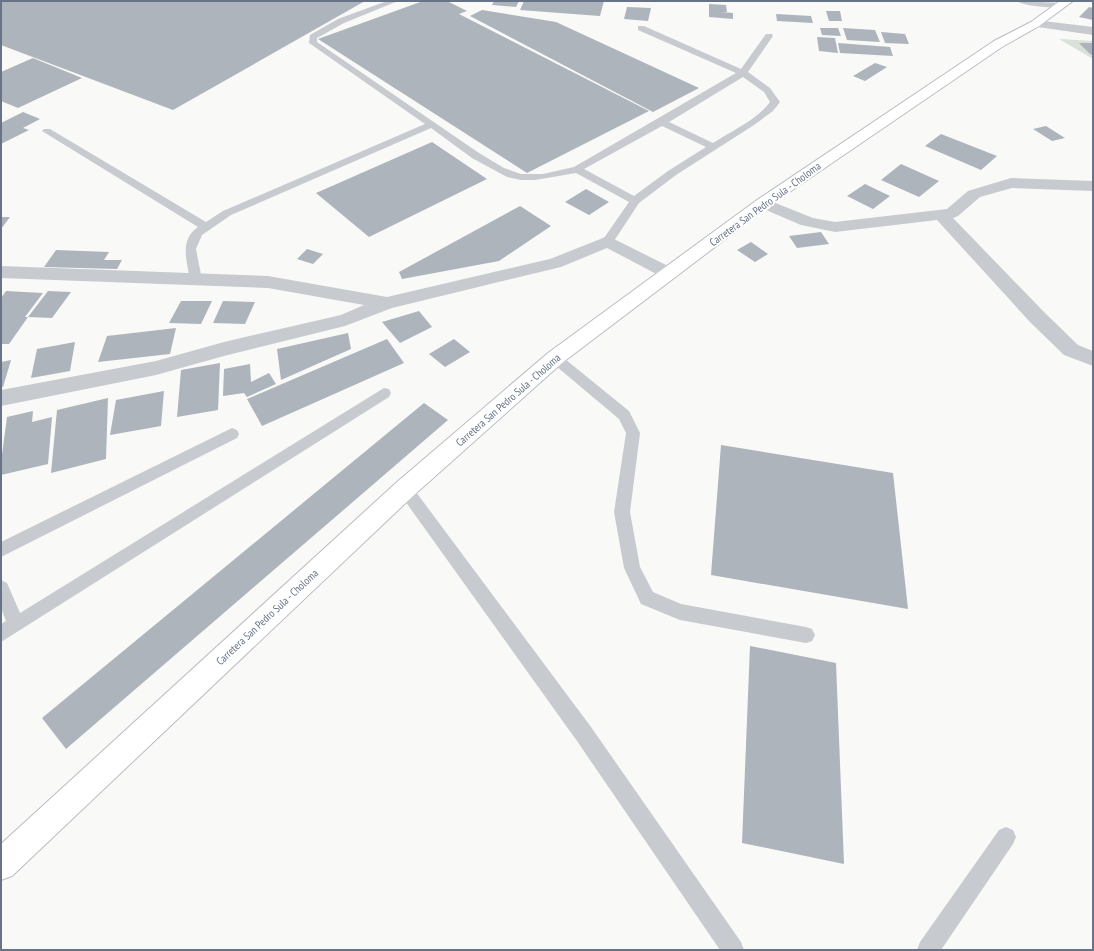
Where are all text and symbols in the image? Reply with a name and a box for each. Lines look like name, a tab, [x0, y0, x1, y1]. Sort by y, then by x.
street label: Carretera San Pedro Sula - Choloma	[707, 159, 823, 249]
street label: Carretera San Pedro Sula - Choloma	[453, 351, 563, 449]
street label: Carretera San Pedro Sula - Choloma	[213, 566, 321, 668]

